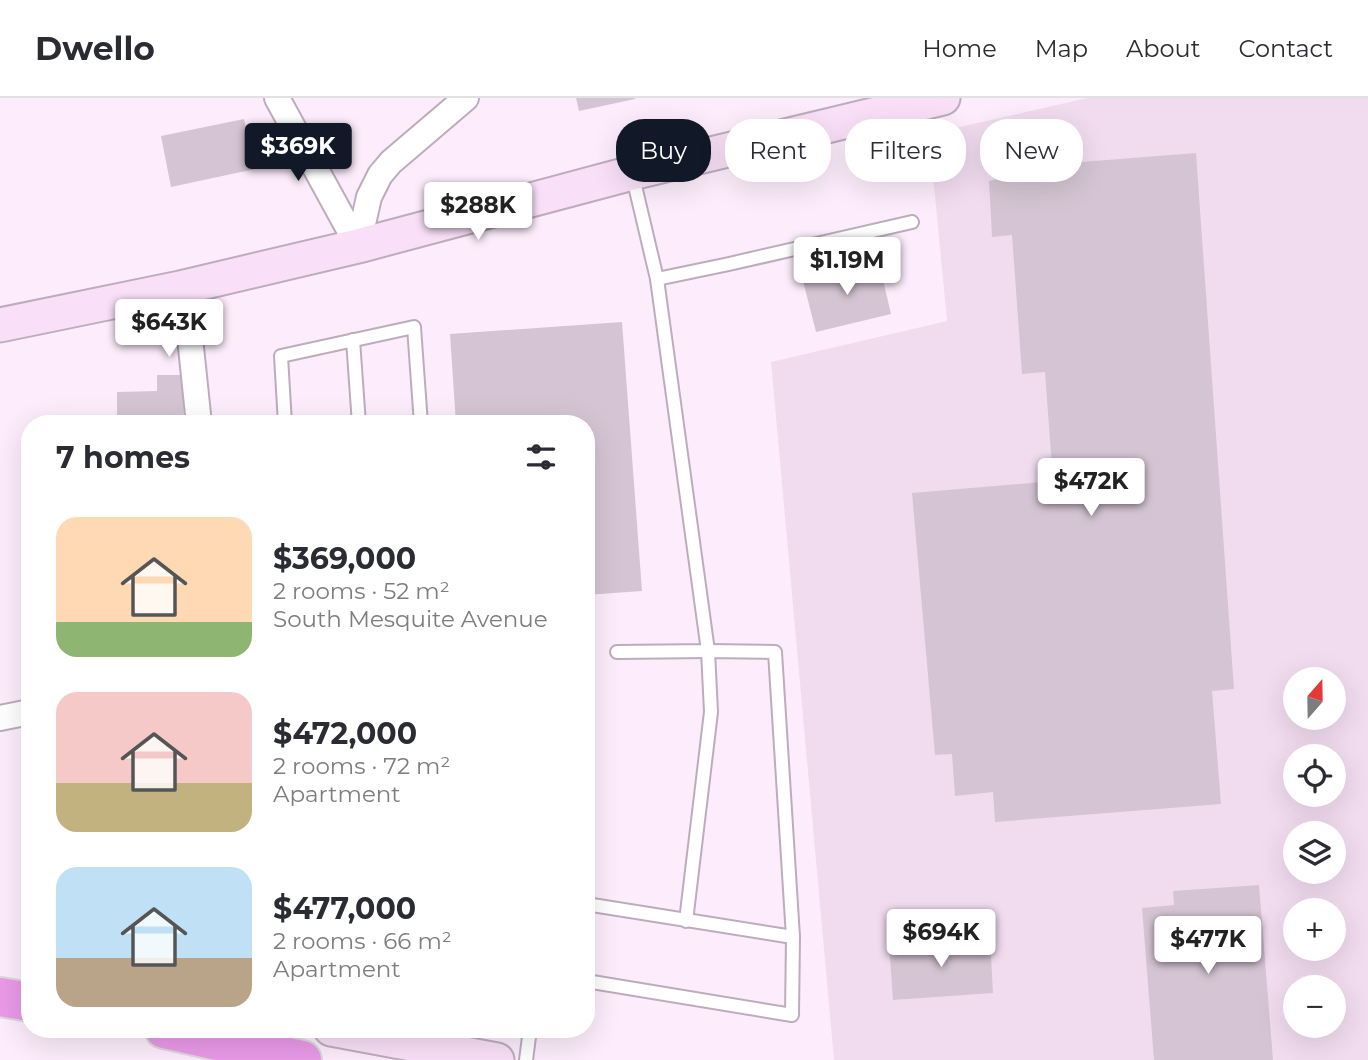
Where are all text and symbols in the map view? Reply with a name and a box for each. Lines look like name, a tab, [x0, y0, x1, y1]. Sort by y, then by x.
text: Dwello	[35, 28, 155, 68]
text: Home	[922, 34, 997, 63]
text: Map	[1035, 34, 1088, 63]
text: About	[1126, 34, 1200, 63]
text: Contact	[1238, 34, 1333, 63]
chip: Buy	[616, 119, 711, 182]
chip: Rent	[725, 119, 831, 182]
chip: Filters	[845, 119, 966, 182]
chip: New	[980, 119, 1083, 182]
pin: $369K	[249, 123, 347, 183]
text: $369K	[261, 132, 335, 160]
pin: $288K	[429, 183, 527, 242]
text: $288K	[440, 191, 516, 219]
pin: $1.19M	[790, 238, 904, 297]
text: $1.19M	[810, 246, 884, 274]
pin: $643K	[120, 300, 218, 359]
text: $643K	[131, 308, 207, 336]
icon: filters	[522, 438, 560, 476]
text: 7 homes	[56, 439, 190, 476]
pin: $472K	[1042, 458, 1140, 518]
text: $472K	[1054, 467, 1128, 495]
text: $369,000	[273, 540, 416, 577]
icon: home	[112, 545, 196, 629]
text: 2 rooms · 52 m²	[273, 577, 450, 605]
text: South Mesquite Avenue	[273, 605, 548, 633]
north arrow	[1283, 667, 1346, 730]
map controls	[1283, 667, 1346, 1038]
text: $472,000	[273, 715, 417, 752]
icon: home	[112, 720, 196, 804]
button: locate	[1283, 744, 1346, 807]
text: 2 rooms · 72 m²	[273, 752, 450, 780]
text: Apartment	[273, 780, 401, 808]
button: layers	[1283, 821, 1346, 884]
text: $477,000	[273, 890, 416, 927]
icon: home	[112, 895, 196, 979]
button: +	[1283, 898, 1346, 961]
pin: $694K	[892, 910, 990, 969]
pin: $477K	[1159, 916, 1257, 976]
text: $694K	[903, 918, 979, 946]
text: $477K	[1170, 925, 1246, 953]
text: 2 rooms · 66 m²	[273, 927, 452, 955]
text: Apartment	[273, 955, 401, 983]
button: −	[1283, 975, 1346, 1038]

